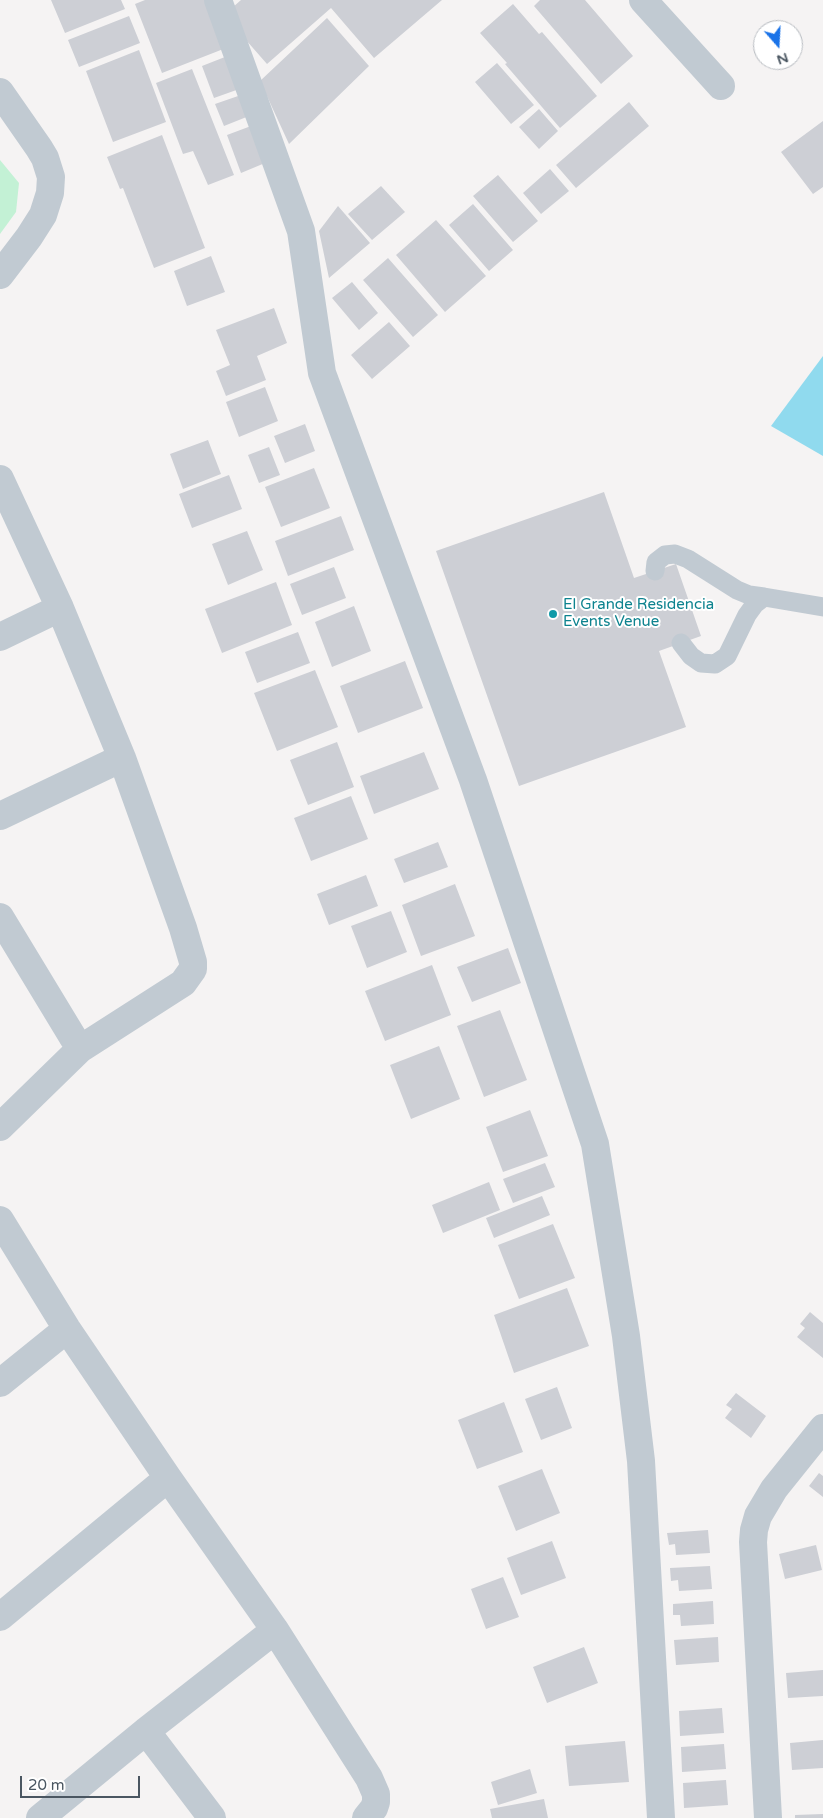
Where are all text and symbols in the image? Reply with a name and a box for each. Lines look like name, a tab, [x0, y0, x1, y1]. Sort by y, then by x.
north arrow	[753, 20, 803, 70]
text: N	[775, 49, 791, 69]
place label: El Grande Residencia Events Venue	[563, 596, 714, 631]
marker: El Grande Residencia Events Venue	[547, 608, 559, 620]
scale bar	[22, 1766, 142, 1798]
text: 20 m	[28, 1776, 65, 1794]

